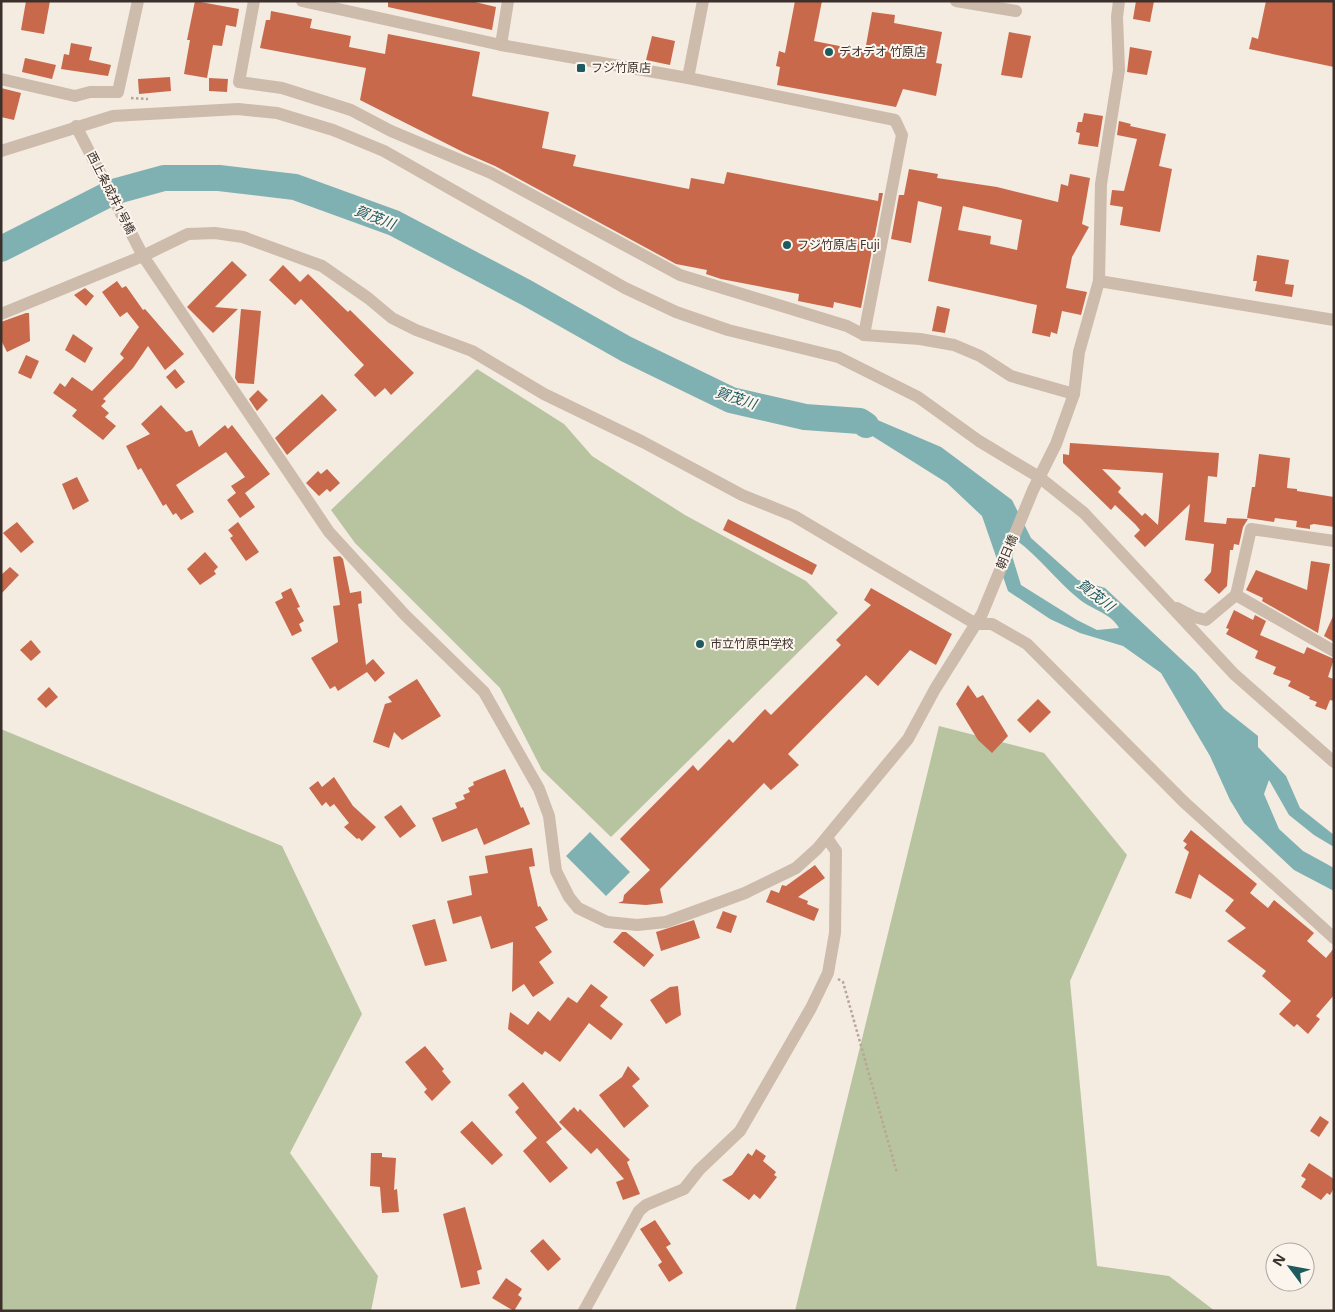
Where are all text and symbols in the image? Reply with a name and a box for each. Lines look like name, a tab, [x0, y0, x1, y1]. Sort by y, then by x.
place label: デオデオ 竹原店	[839, 43, 926, 60]
marker: デオデオ 竹原店	[823, 46, 835, 58]
place label: フジ竹原店	[591, 59, 651, 76]
marker: フジ竹原店	[575, 62, 587, 74]
street label: 西上条成井1号橋	[83, 148, 140, 237]
water label: 賀茂川	[352, 200, 400, 234]
place label: フジ竹原店 Fuji	[797, 236, 880, 253]
marker: フジ竹原店 Fuji	[781, 239, 793, 251]
water label: 賀茂川	[713, 382, 761, 414]
street label: 朝日橋	[992, 532, 1021, 572]
water label: 賀茂川	[1074, 574, 1120, 616]
place label: 市立竹原中学校	[710, 635, 794, 652]
marker: 市立竹原中学校	[694, 638, 706, 650]
north arrow	[1265, 1242, 1315, 1292]
text: N	[1267, 1250, 1290, 1270]

